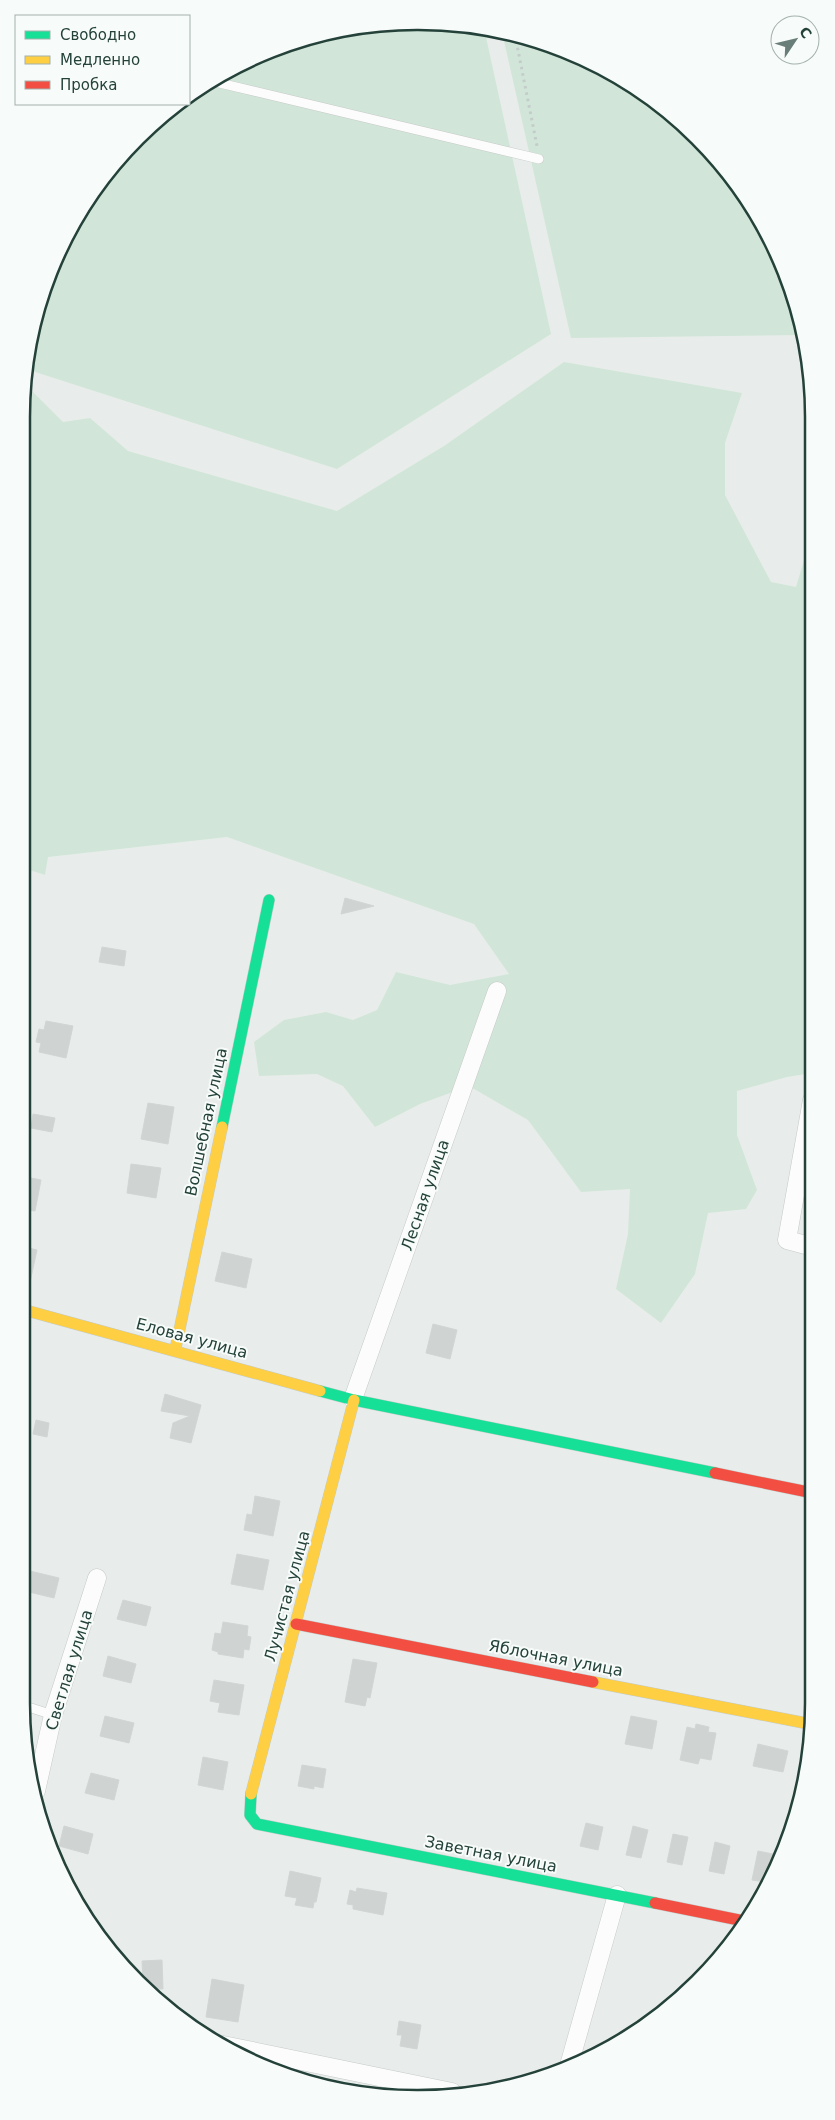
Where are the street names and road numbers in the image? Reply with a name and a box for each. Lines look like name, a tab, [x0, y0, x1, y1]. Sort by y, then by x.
street label: Волшебная улица	[181, 1046, 231, 1198]
street label: Лесная улица	[397, 1137, 453, 1253]
street label: Еловая улица	[134, 1314, 250, 1362]
street label: Лучистая улица	[260, 1528, 314, 1664]
street label: Светлая улица	[42, 1607, 96, 1733]
street label: Яблочная улица	[487, 1636, 625, 1680]
street label: Заветная улица	[423, 1832, 559, 1876]

